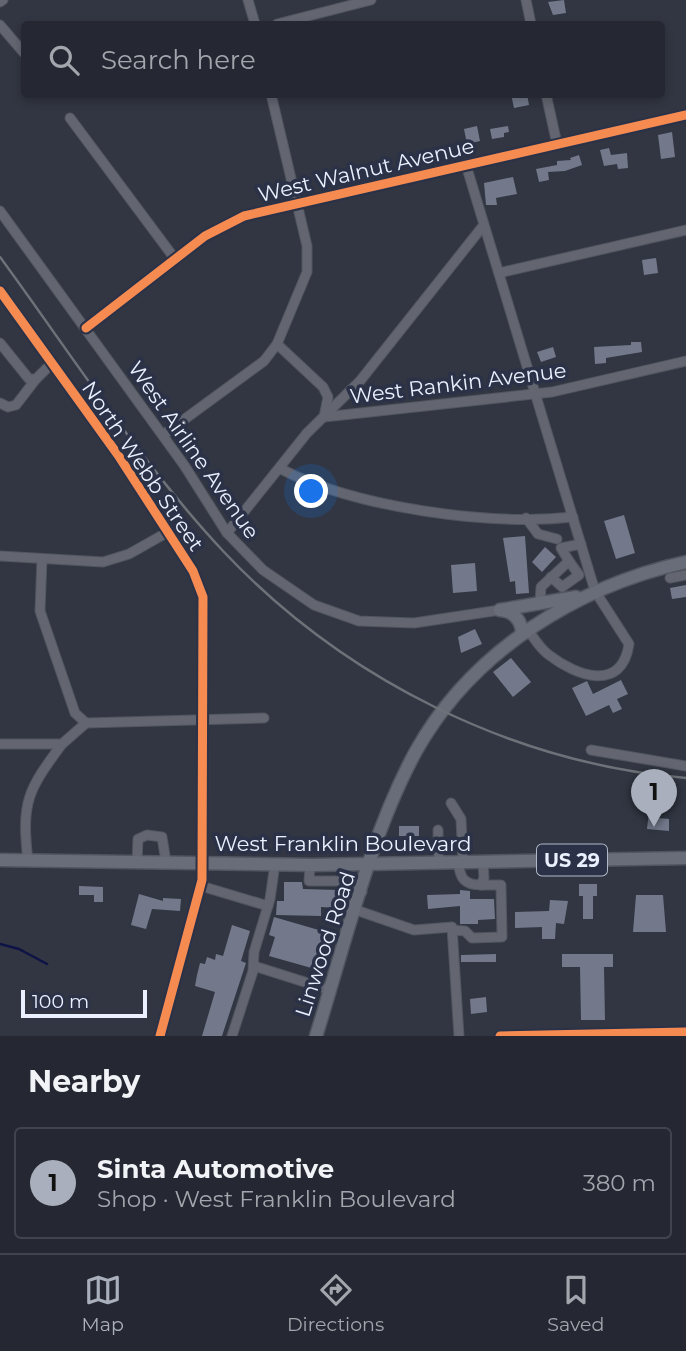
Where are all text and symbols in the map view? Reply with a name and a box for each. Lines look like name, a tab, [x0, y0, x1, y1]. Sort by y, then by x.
search box	[21, 21, 665, 98]
icon: search	[45, 41, 83, 79]
text: Search here	[101, 44, 256, 76]
street label: West Walnut Avenue	[256, 133, 476, 207]
street label: West Airline Avenue	[123, 356, 265, 544]
street label: West Rankin Avenue	[348, 357, 568, 409]
street label: North Webb Street	[77, 376, 209, 556]
your location	[294, 474, 328, 508]
pin: 1	[631, 769, 677, 827]
street label: West Franklin Boulevard	[215, 831, 471, 856]
road number: US 29	[537, 845, 607, 876]
street label: Linwood Road	[290, 868, 360, 1020]
scale bar	[21, 987, 147, 1019]
text: 100 m	[32, 990, 89, 1013]
text: Nearby	[28, 1063, 140, 1100]
text: Sinta Automotive	[97, 1153, 334, 1185]
text: 1	[48, 1169, 58, 1197]
text: 380 m	[583, 1169, 656, 1197]
text: Shop · West Franklin Boulevard	[97, 1185, 456, 1213]
tab: Map	[82, 1271, 124, 1336]
tab: Directions	[287, 1271, 384, 1336]
tab: Saved	[547, 1271, 604, 1336]

